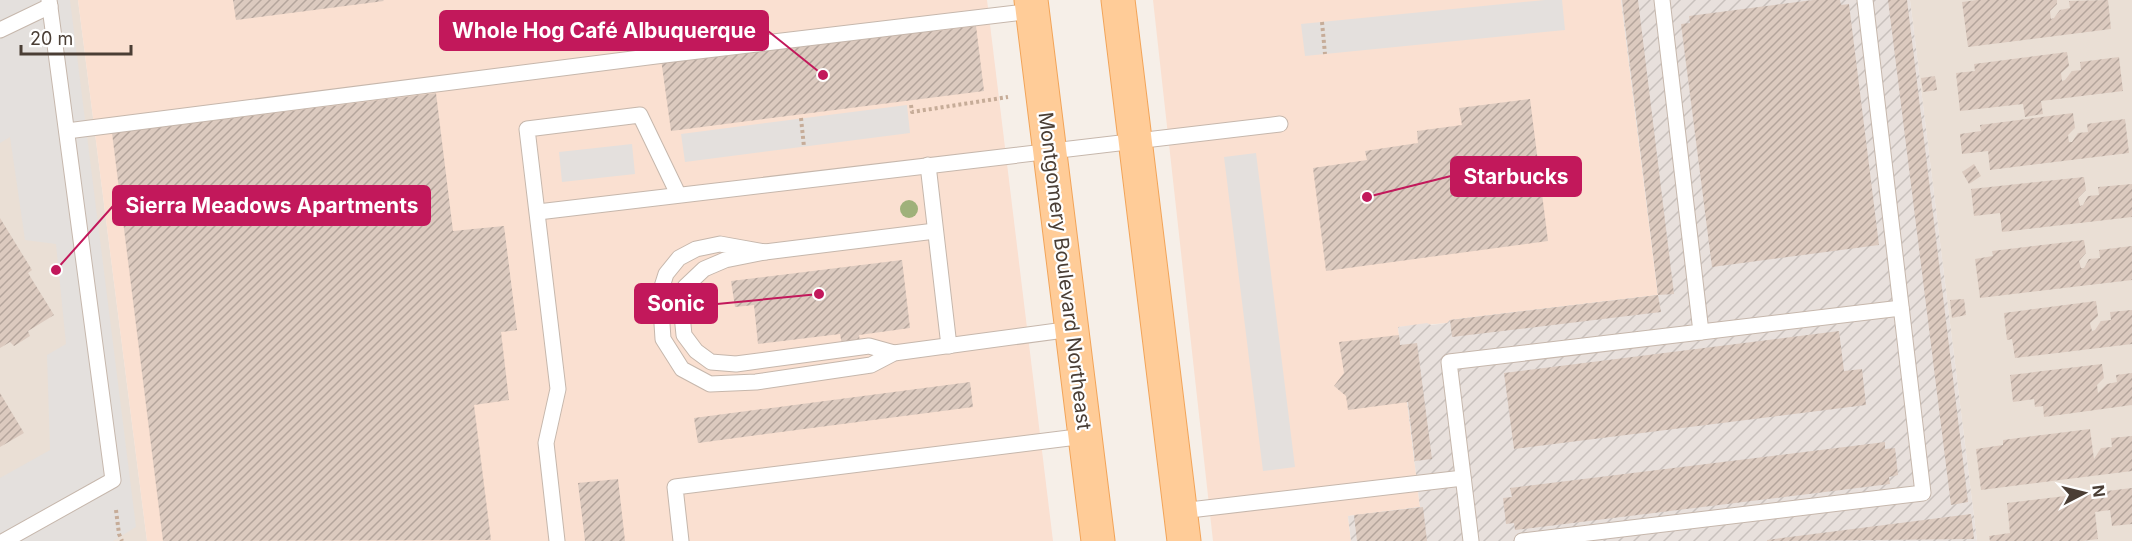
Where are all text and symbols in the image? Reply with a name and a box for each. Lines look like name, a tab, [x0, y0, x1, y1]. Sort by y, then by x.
callout: Whole Hog Café Albuquerque	[440, 11, 768, 50]
scale bar	[21, 18, 130, 56]
text: Whole Hog Café Albuquerque	[452, 18, 756, 43]
text: 20 m	[30, 28, 73, 49]
street label: Montgomery Boulevard Northeast	[1034, 111, 1096, 432]
callout: Starbucks	[1451, 157, 1581, 196]
text: Starbucks	[1463, 164, 1569, 189]
callout: Sierra Meadows Apartments	[113, 186, 430, 225]
text: Sierra Meadows Apartments	[126, 193, 419, 218]
callout: Sonic	[635, 284, 717, 323]
text: Sonic	[647, 291, 705, 316]
north arrow	[2054, 463, 2114, 523]
text: N	[2088, 484, 2110, 498]

